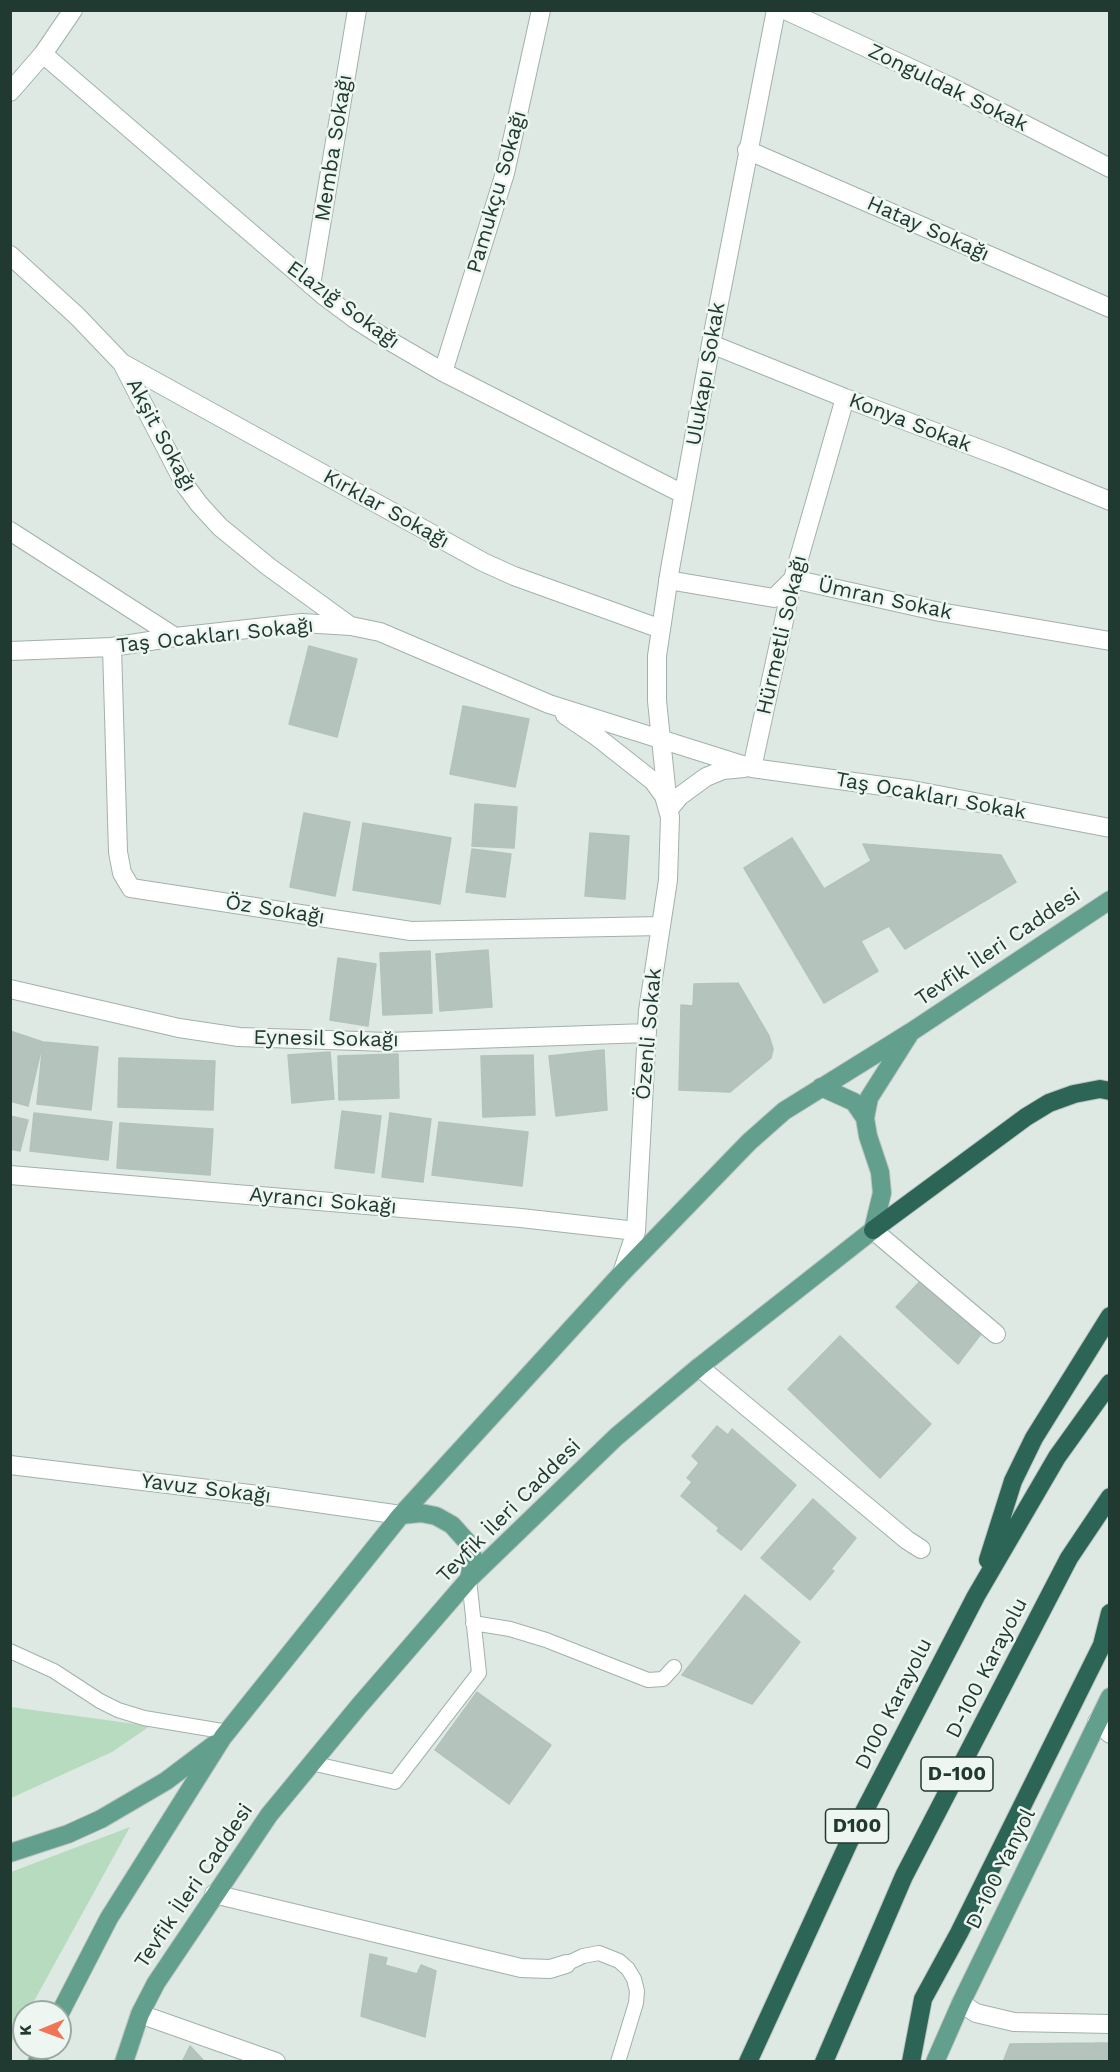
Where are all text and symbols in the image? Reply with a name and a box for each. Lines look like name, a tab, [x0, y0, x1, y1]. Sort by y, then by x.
street label: Zonguldak Sokak	[864, 38, 1032, 138]
street label: Memba Sokağı	[310, 73, 358, 223]
street label: Pamukçu Sokağı	[462, 108, 532, 276]
street label: Hatay Sokağı	[863, 191, 993, 267]
street label: Elazığ Sokağı	[282, 256, 404, 354]
street label: Ulukapı Sokak	[681, 300, 731, 448]
street label: Akşit Sokağı	[121, 374, 201, 496]
street label: Konya Sokak	[845, 388, 975, 458]
street label: Kırklar Sokağı	[319, 464, 453, 554]
street label: Hürmetli Sokağı	[751, 553, 813, 717]
street label: Ümran Sokak	[816, 572, 954, 626]
street label: Taş Ocakları Sokağı	[115, 613, 315, 659]
street label: Taş Ocakları Sokak	[834, 767, 1028, 825]
street label: Tevfik İleri Caddesi	[911, 882, 1085, 1012]
street label: Öz Sokağı	[223, 890, 327, 930]
street label: Özenli Sokak	[631, 967, 667, 1101]
street label: Eynesil Sokağı	[253, 1025, 399, 1053]
street label: Ayrancı Sokağı	[248, 1182, 398, 1220]
street label: Tevfik İleri Caddesi	[432, 1434, 586, 1588]
street label: Yavuz Sokağı	[140, 1469, 272, 1509]
street label: D-100 Karayolu	[941, 1594, 1033, 1742]
street label: D100 Karayolu	[850, 1634, 938, 1774]
road number: D-100	[921, 1757, 993, 1791]
street label: Tevfik İleri Caddesi	[129, 1799, 259, 1973]
street label: D-100 Yanyol	[961, 1805, 1041, 1933]
road number: D100	[826, 1809, 888, 1843]
north arrow	[12, 2000, 72, 2060]
text: K	[16, 2025, 35, 2036]

